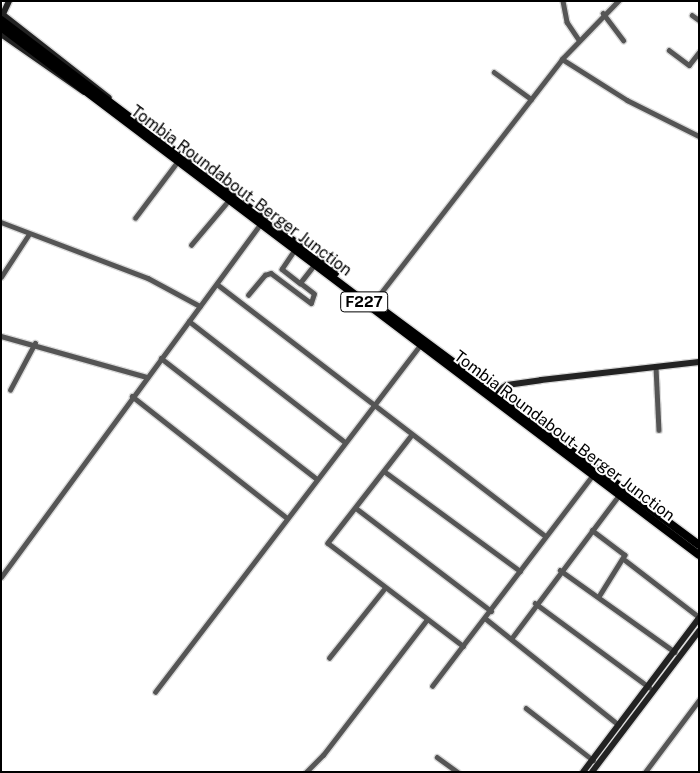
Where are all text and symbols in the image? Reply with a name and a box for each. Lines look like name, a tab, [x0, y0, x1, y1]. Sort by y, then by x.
street label: Tombia Roundabout- Berger Junction	[126, 101, 356, 281]
road number: F227	[339, 290, 389, 314]
street label: Tombia Roundabout- Berger Junction	[449, 346, 679, 526]

